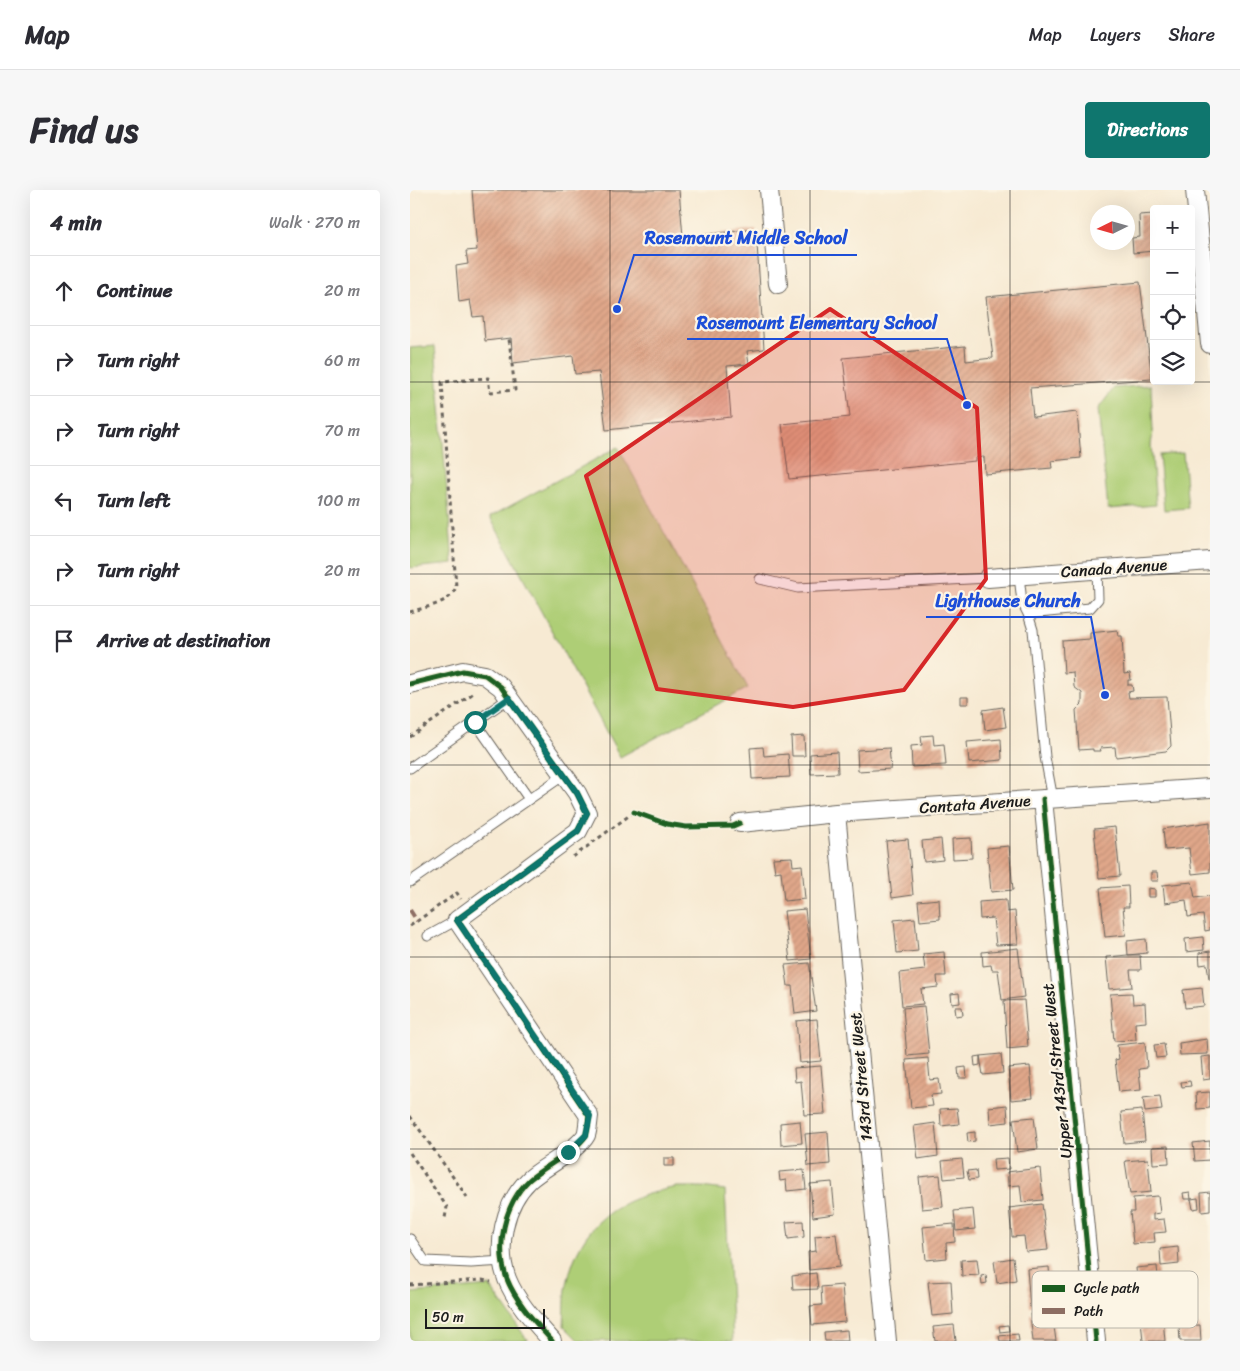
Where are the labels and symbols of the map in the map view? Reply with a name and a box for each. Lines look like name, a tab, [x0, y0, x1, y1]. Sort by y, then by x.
north arrow	[1090, 205, 1135, 250]
callout: Rosemount Middle School	[634, 222, 857, 255]
text: Rosemount Middle School	[644, 222, 848, 254]
callout: Rosemount Elementary School	[687, 306, 947, 339]
text: Rosemount Elementary School	[696, 307, 938, 339]
street label: Canada Avenue	[1060, 550, 1168, 586]
callout: Lighthouse Church	[926, 584, 1091, 617]
text: Lighthouse Church	[935, 585, 1081, 617]
route start	[464, 711, 487, 734]
street label: Cantata Avenue	[918, 786, 1032, 822]
street label: Upper 143rd Street West	[1033, 982, 1081, 1160]
street label: 143rd Street West	[841, 1011, 881, 1143]
route end	[557, 1141, 580, 1164]
legend	[1032, 1271, 1198, 1328]
text: Cycle path	[1074, 1276, 1140, 1301]
text: Path	[1074, 1299, 1103, 1324]
scale bar	[425, 1306, 545, 1329]

